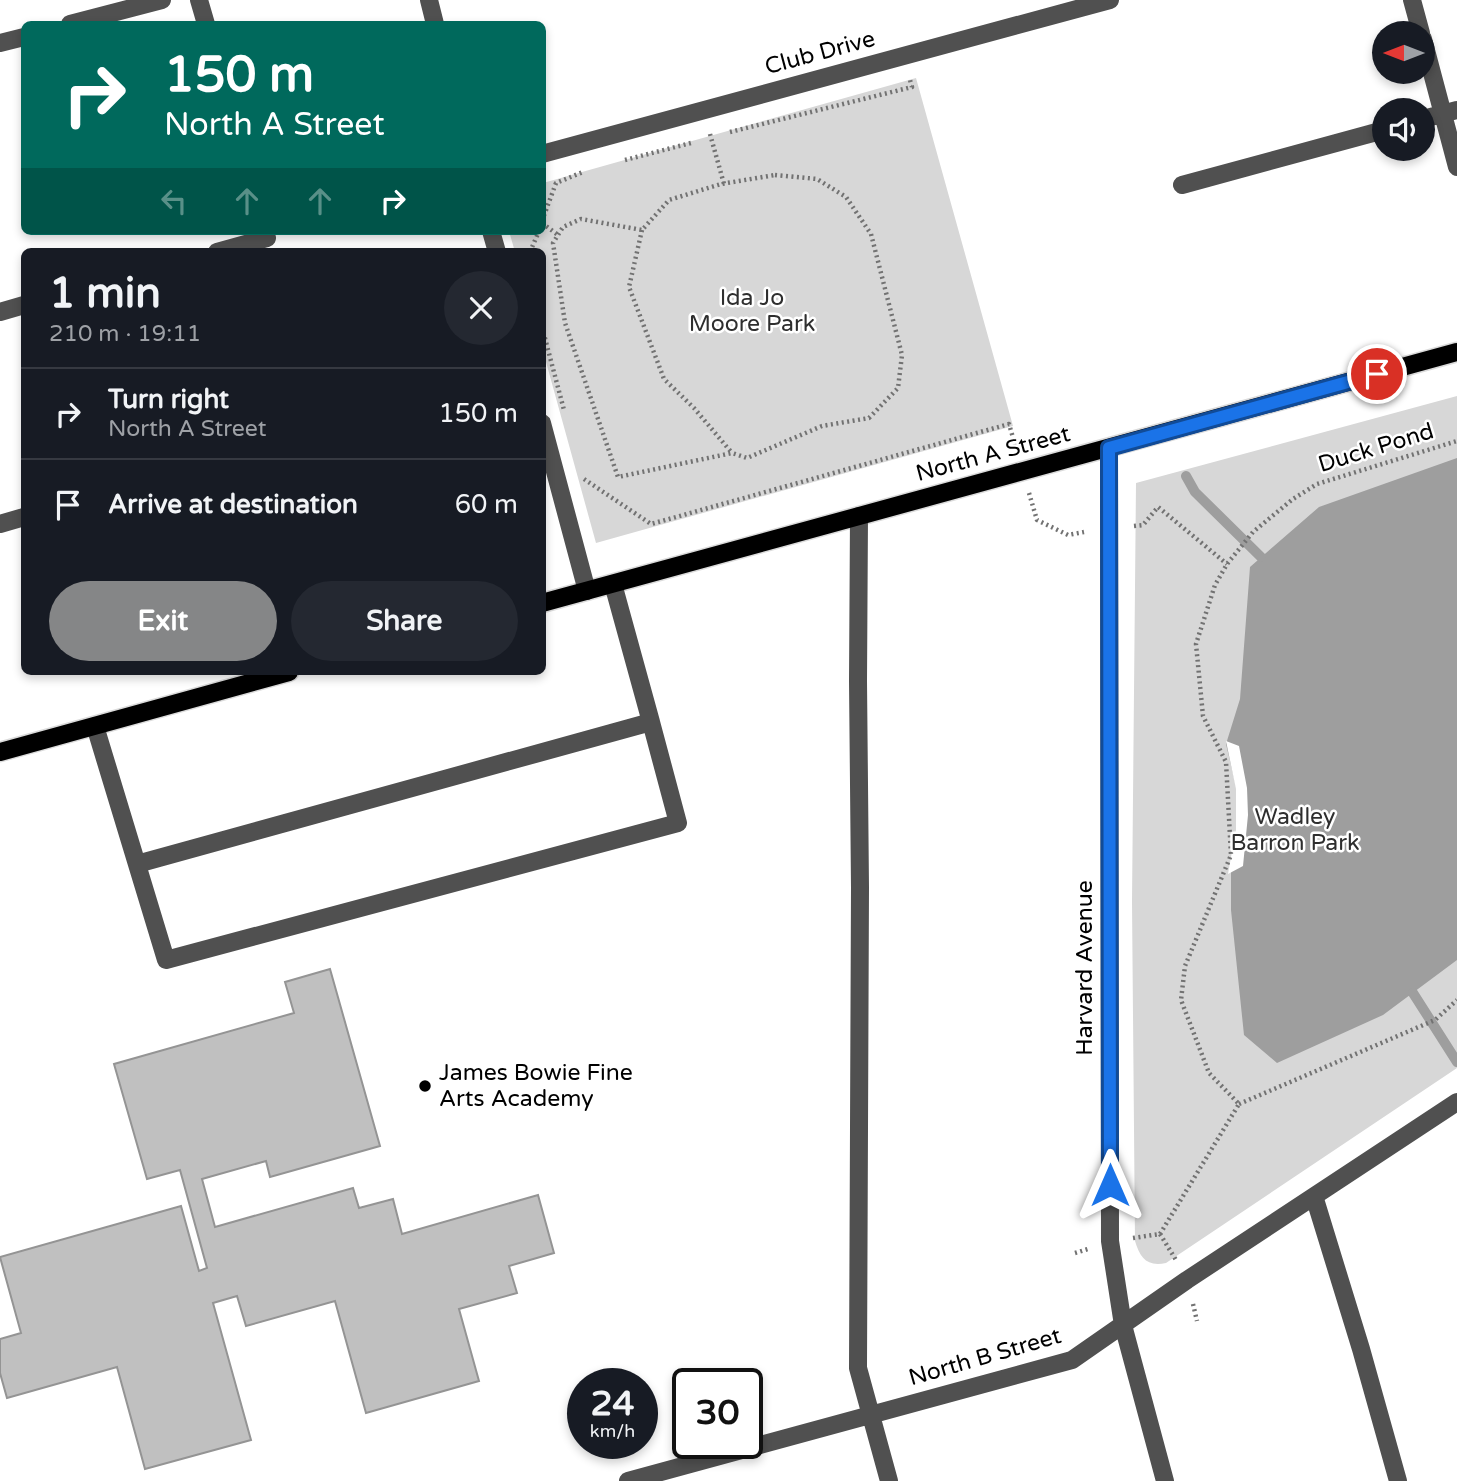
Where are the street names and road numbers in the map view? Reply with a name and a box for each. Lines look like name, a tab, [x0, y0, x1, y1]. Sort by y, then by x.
street label: Club Drive	[762, 25, 878, 81]
street label: Duck Pond	[1315, 417, 1437, 479]
street label: North A Street	[913, 420, 1073, 488]
street label: Harvard Avenue	[1071, 880, 1099, 1056]
street label: North B Street	[906, 1322, 1065, 1392]

